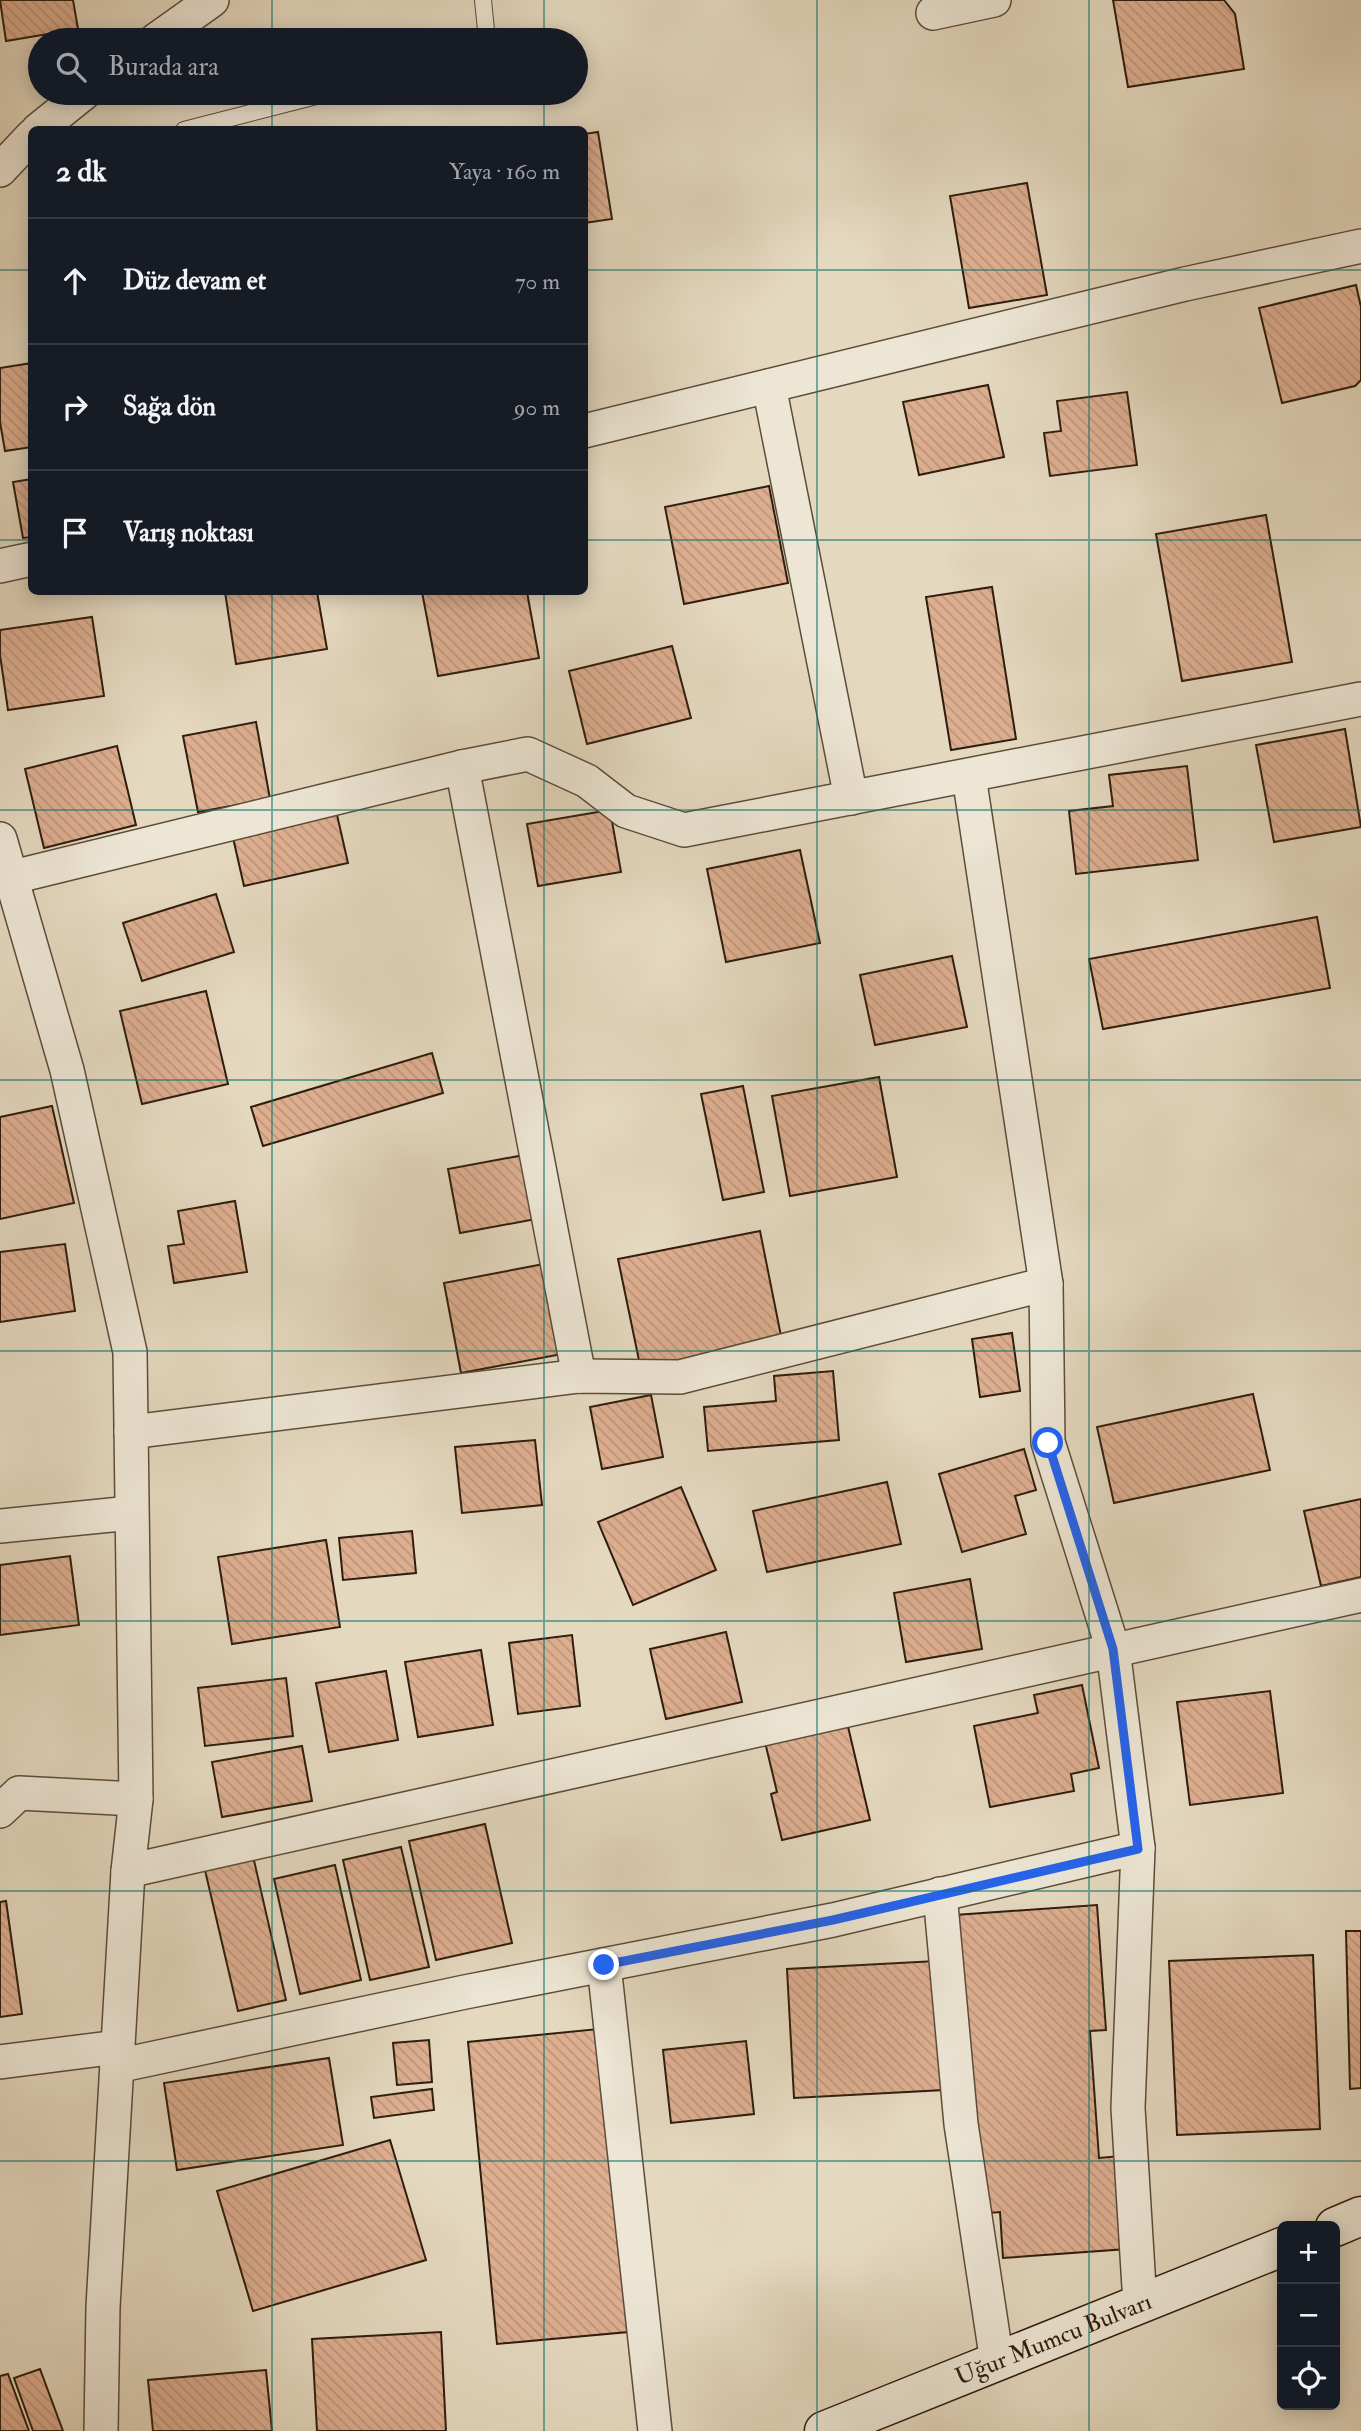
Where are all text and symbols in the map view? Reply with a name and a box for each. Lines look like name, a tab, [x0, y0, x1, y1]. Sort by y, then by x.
search box	[28, 28, 588, 105]
icon: search	[52, 48, 90, 86]
text: Burada ara	[108, 51, 219, 83]
text: 2 dk	[56, 153, 107, 190]
text: Yaya · 160 m	[449, 157, 560, 186]
icon: ahead	[56, 262, 94, 300]
text: Düz devam et	[123, 265, 266, 297]
text: 70 m	[515, 267, 560, 296]
icon: right	[56, 388, 94, 426]
text: Sağa dön	[123, 391, 216, 423]
text: 90 m	[514, 393, 560, 422]
icon: arrive	[56, 514, 94, 552]
text: Varış noktası	[123, 517, 254, 549]
route start	[1032, 1427, 1063, 1458]
route end	[588, 1949, 619, 1980]
map controls	[1277, 2221, 1340, 2410]
button: +	[1277, 2221, 1340, 2284]
button: −	[1277, 2284, 1340, 2347]
street label: Uğur Mumcu Bulvarı	[950, 2286, 1156, 2392]
button: locate	[1277, 2347, 1340, 2410]

